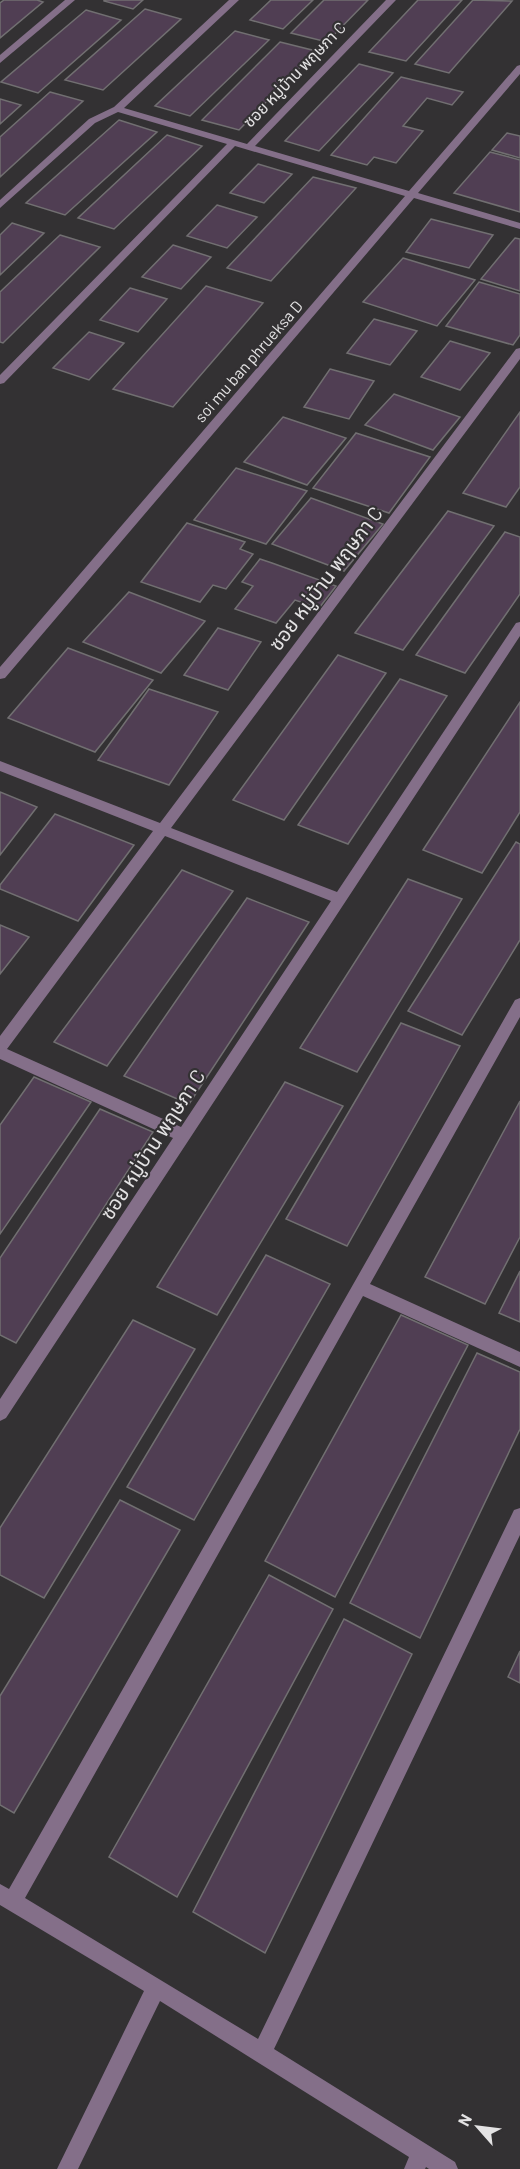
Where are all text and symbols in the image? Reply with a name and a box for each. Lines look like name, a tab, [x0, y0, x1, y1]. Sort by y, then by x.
street label: ซอย หมู่บ้าน พฤษภา C	[239, 17, 350, 131]
street label: soi mu ban phrueksa D	[190, 296, 306, 426]
street label: ซอย หมู่บ้าน พฤษภา C	[263, 501, 389, 656]
street label: ซอย หมู่บ้าน พฤษภา C	[95, 1064, 211, 1225]
north arrow	[448, 2097, 508, 2157]
text: N	[453, 2111, 475, 2129]

